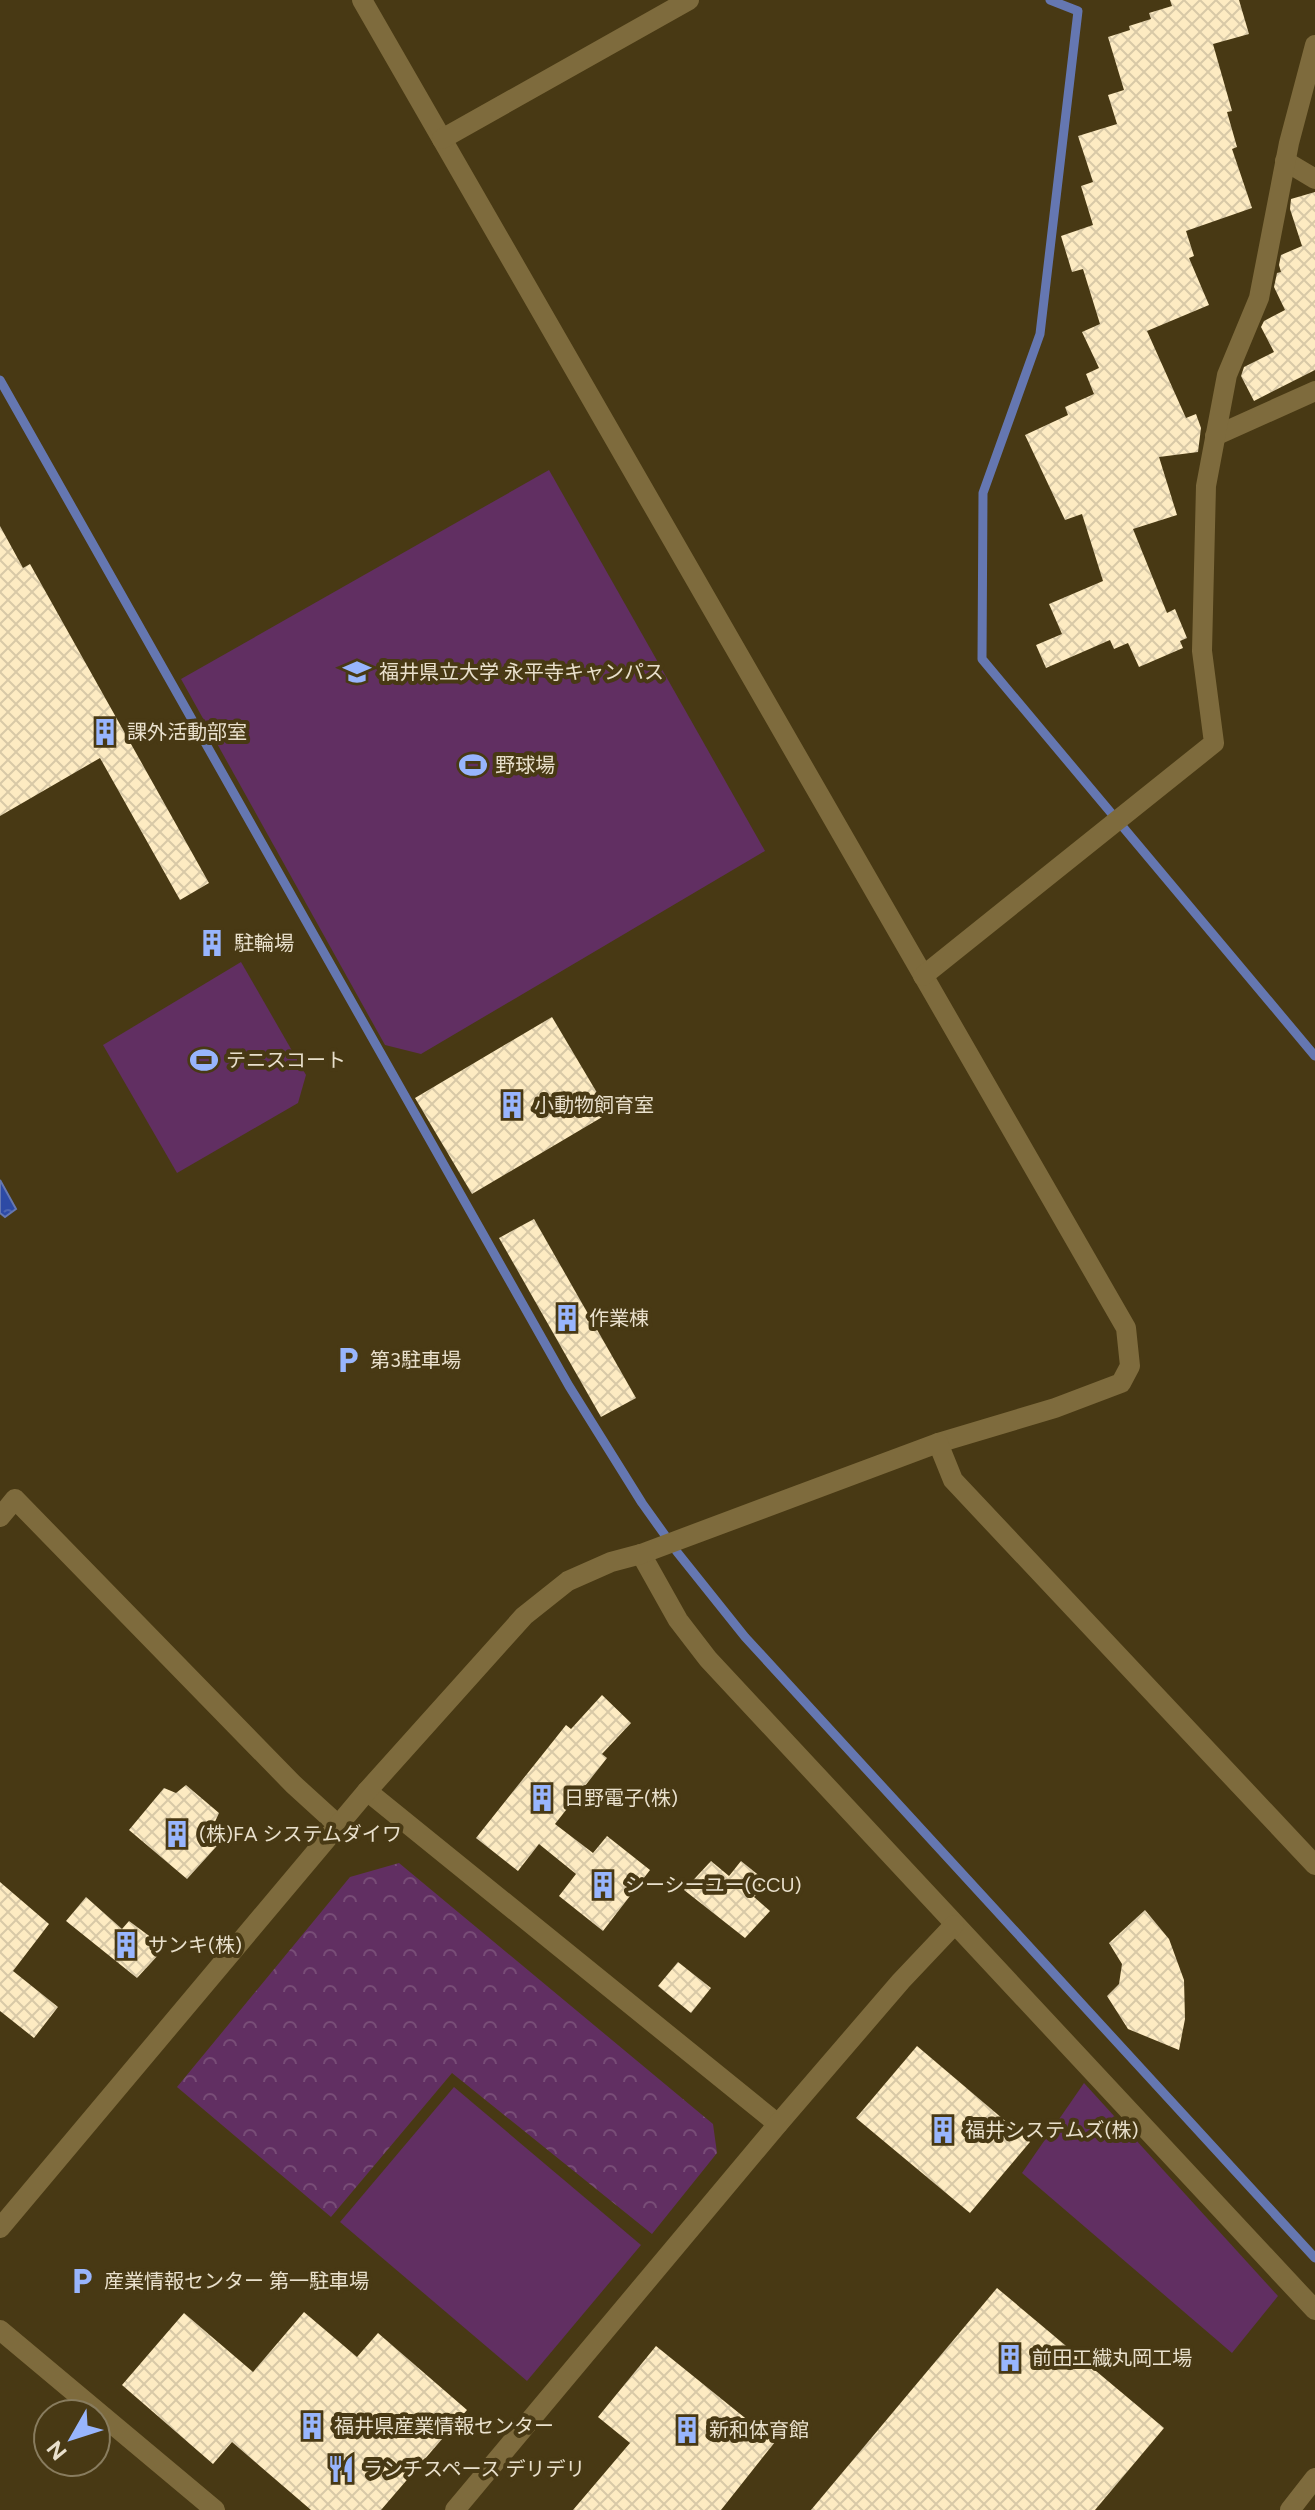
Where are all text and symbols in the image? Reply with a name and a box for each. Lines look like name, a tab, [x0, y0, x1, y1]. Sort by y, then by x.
school or university icon: 福井県立大学 永平寺キャンパス	[342, 657, 372, 687]
place label: 福井県立大学 永平寺キャンパス	[379, 660, 664, 684]
building icon: 課外活動部室	[90, 717, 120, 747]
place label: 課外活動部室	[127, 720, 247, 744]
sports icon: 野球場	[458, 750, 488, 780]
place label: 野球場	[495, 753, 555, 777]
building icon: 駐輪場	[197, 928, 227, 958]
place label: 駐輪場	[234, 931, 294, 955]
sports icon: テニスコート	[189, 1045, 219, 1075]
place label: テニスコート	[226, 1048, 346, 1072]
building icon: 小動物飼育室	[497, 1090, 527, 1120]
place label: 小動物飼育室	[534, 1093, 654, 1117]
building icon: 作業棟	[552, 1303, 582, 1333]
place label: 作業棟	[589, 1306, 649, 1330]
parking icon: 第3駐車場	[333, 1345, 363, 1375]
place label: 第3駐車場	[370, 1348, 461, 1372]
building icon: 日野電子(株)	[527, 1783, 557, 1813]
place label: 日野電子(株)	[564, 1786, 678, 1810]
building icon: (株)FA システムダイワ	[162, 1819, 192, 1849]
place label: (株)FA システムダイワ	[199, 1822, 402, 1846]
building icon: シーシーユー(CCU)	[588, 1870, 618, 1900]
place label: シーシーユー(CCU)	[625, 1873, 802, 1897]
building icon: サンキ(株)	[111, 1930, 141, 1960]
place label: サンキ(株)	[148, 1933, 242, 1957]
building icon: 福井システムズ(株)	[928, 2115, 958, 2145]
place label: 福井システムズ(株)	[965, 2118, 1138, 2142]
parking icon: 産業情報センター 第一駐車場	[67, 2266, 97, 2296]
place label: 産業情報センター 第一駐車場	[104, 2269, 369, 2293]
building icon: 前田工繊丸岡工場	[995, 2343, 1025, 2373]
place label: 前田工繊丸岡工場	[1032, 2346, 1192, 2370]
north arrow	[32, 2398, 112, 2478]
building icon: 福井県産業情報センター	[297, 2411, 327, 2441]
place label: 福井県産業情報センター	[334, 2414, 554, 2438]
building icon: 新和体育館	[672, 2415, 702, 2445]
place label: 新和体育館	[709, 2418, 809, 2442]
text: N	[41, 2435, 73, 2465]
restaurant icon: ランチスペース デリデリ	[326, 2454, 356, 2484]
place label: ランチスペース デリデリ	[363, 2457, 586, 2481]

